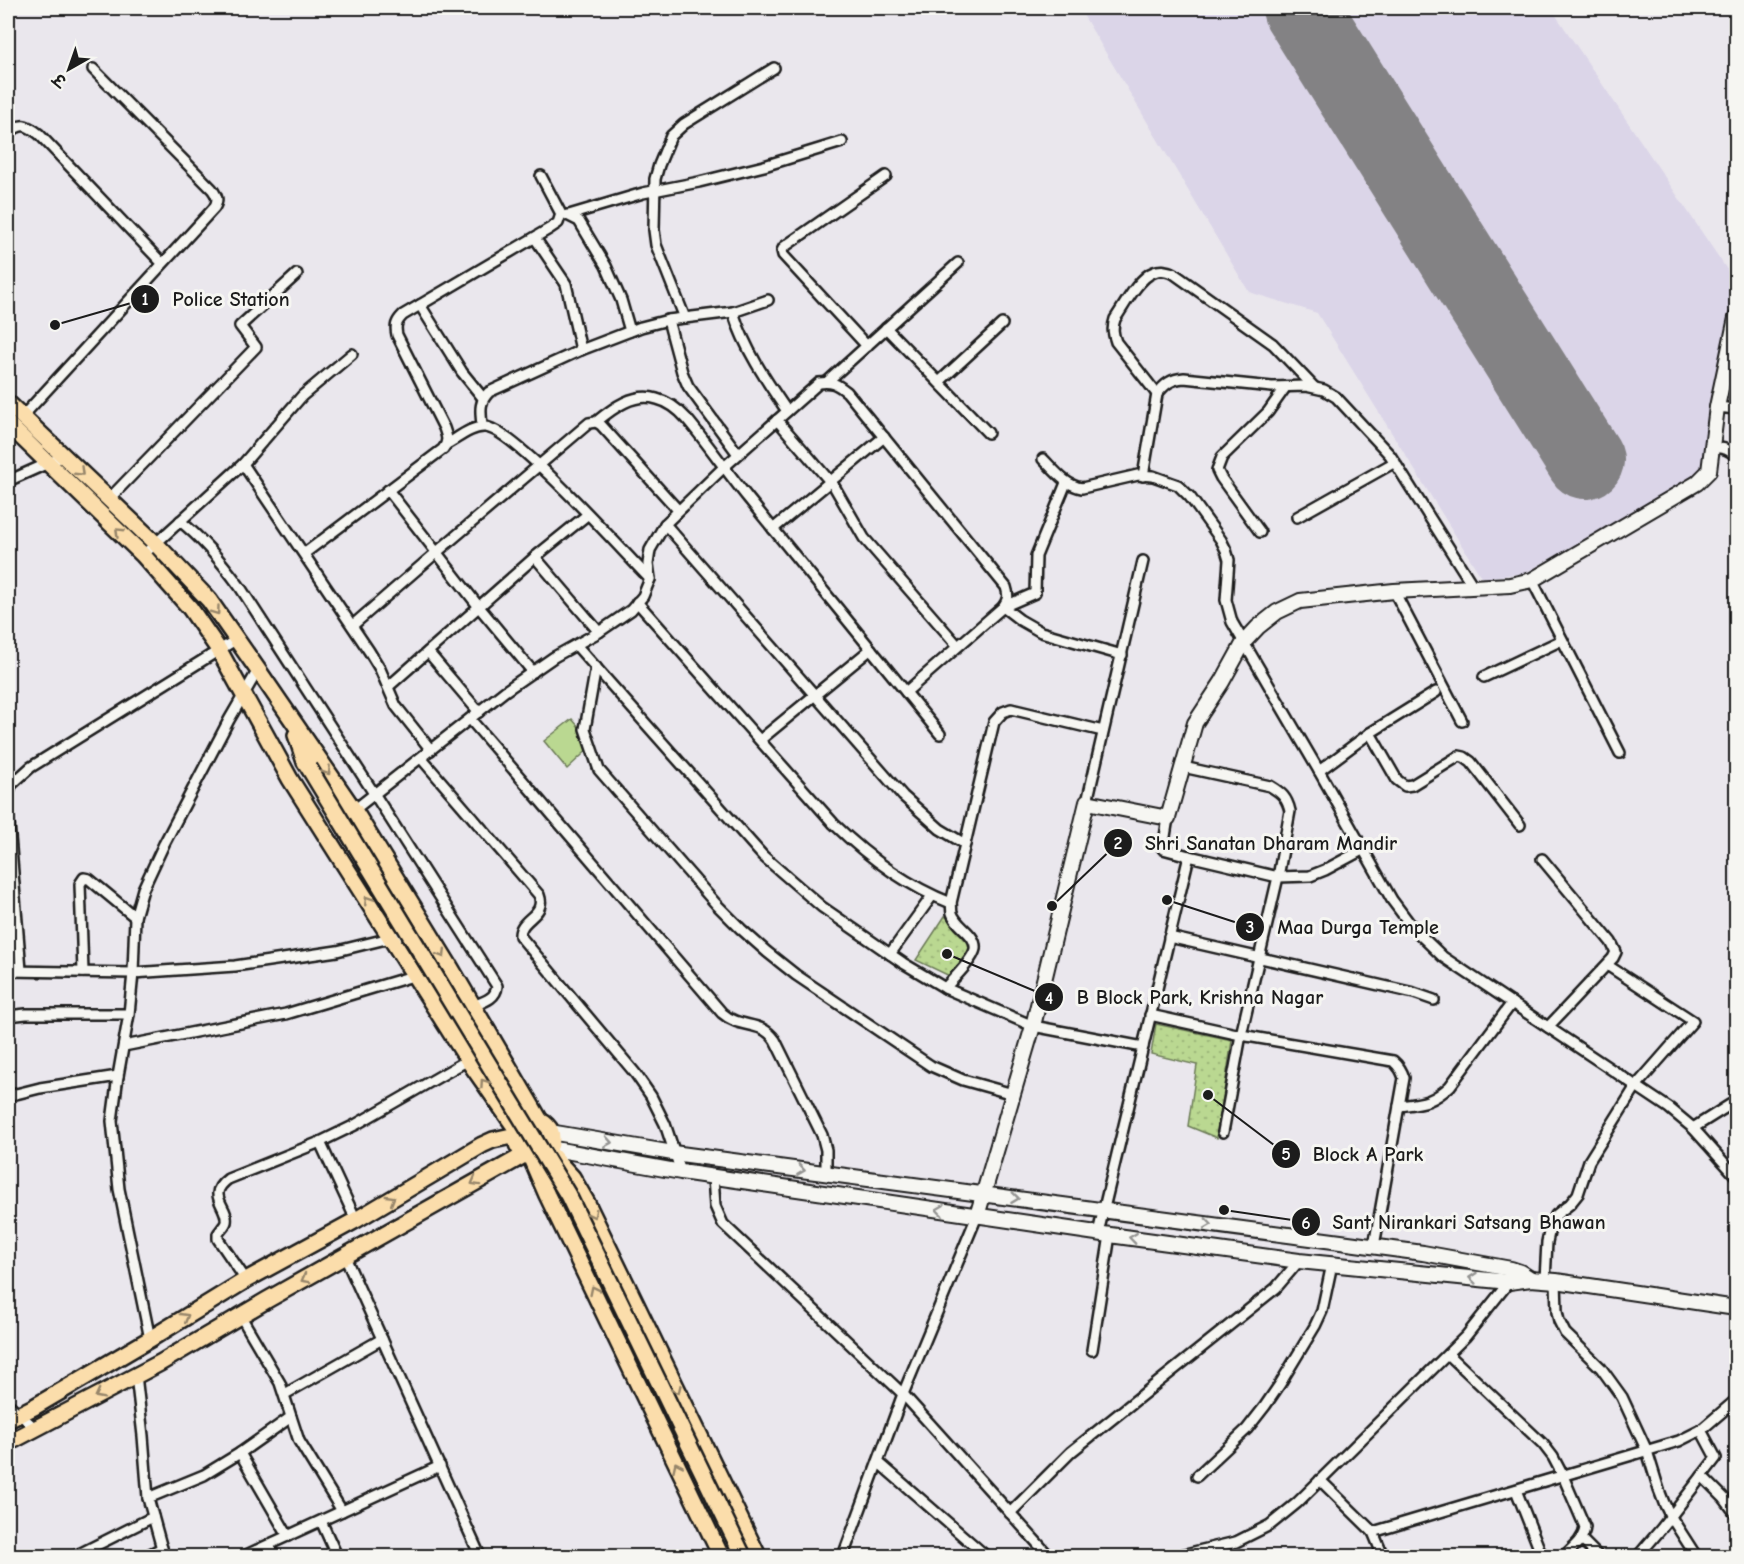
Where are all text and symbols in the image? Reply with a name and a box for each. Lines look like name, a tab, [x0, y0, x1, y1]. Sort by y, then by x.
north arrow	[39, 39, 99, 99]
text: उ	[49, 69, 71, 91]
callout: Police Station	[130, 280, 301, 318]
text: Police Station	[172, 288, 290, 311]
text: 1	[141, 289, 149, 310]
one-way arrow	[73, 464, 84, 475]
one-way arrow	[115, 528, 126, 539]
one-way arrow	[209, 605, 220, 616]
one-way arrow	[320, 765, 331, 776]
callout: Shri Sanatan Dharam Mandir	[1103, 824, 1409, 862]
text: Shri Sanatan Dharam Mandir	[1145, 832, 1397, 855]
text: 2	[1114, 833, 1123, 854]
one-way arrow	[364, 896, 375, 907]
callout: Maa Durga Temple	[1235, 908, 1450, 946]
text: Maa Durga Temple	[1277, 916, 1439, 939]
text: 3	[1246, 917, 1254, 938]
one-way arrow	[435, 948, 447, 958]
callout: B Block Park, Krishna Nagar	[1034, 978, 1335, 1016]
text: B Block Park, Krishna Nagar	[1077, 986, 1323, 1009]
text: 4	[1045, 988, 1053, 1009]
one-way arrow	[480, 1078, 491, 1089]
one-way arrow	[602, 1135, 612, 1148]
callout: Block A Park	[1271, 1135, 1436, 1173]
text: Block A Park	[1313, 1143, 1424, 1166]
text: 5	[1281, 1144, 1291, 1165]
one-way arrow	[796, 1164, 805, 1176]
one-way arrow	[470, 1175, 481, 1186]
one-way arrow	[1010, 1192, 1019, 1204]
one-way arrow	[385, 1195, 395, 1207]
callout: Sant Nirankari Satsang Bhawan	[1291, 1203, 1618, 1241]
one-way arrow	[935, 1205, 945, 1217]
one-way arrow	[586, 1208, 597, 1218]
text: Sant Nirankari Satsang Bhawan	[1332, 1211, 1606, 1234]
text: 6	[1301, 1213, 1311, 1234]
one-way arrow	[1204, 1218, 1213, 1230]
one-way arrow	[1129, 1232, 1138, 1244]
one-way arrow	[301, 1272, 312, 1283]
one-way arrow	[1468, 1272, 1477, 1285]
one-way arrow	[589, 1285, 601, 1296]
one-way arrow	[179, 1313, 189, 1325]
one-way arrow	[670, 1383, 682, 1394]
one-way arrow	[94, 1388, 105, 1399]
one-way arrow	[673, 1461, 685, 1472]

